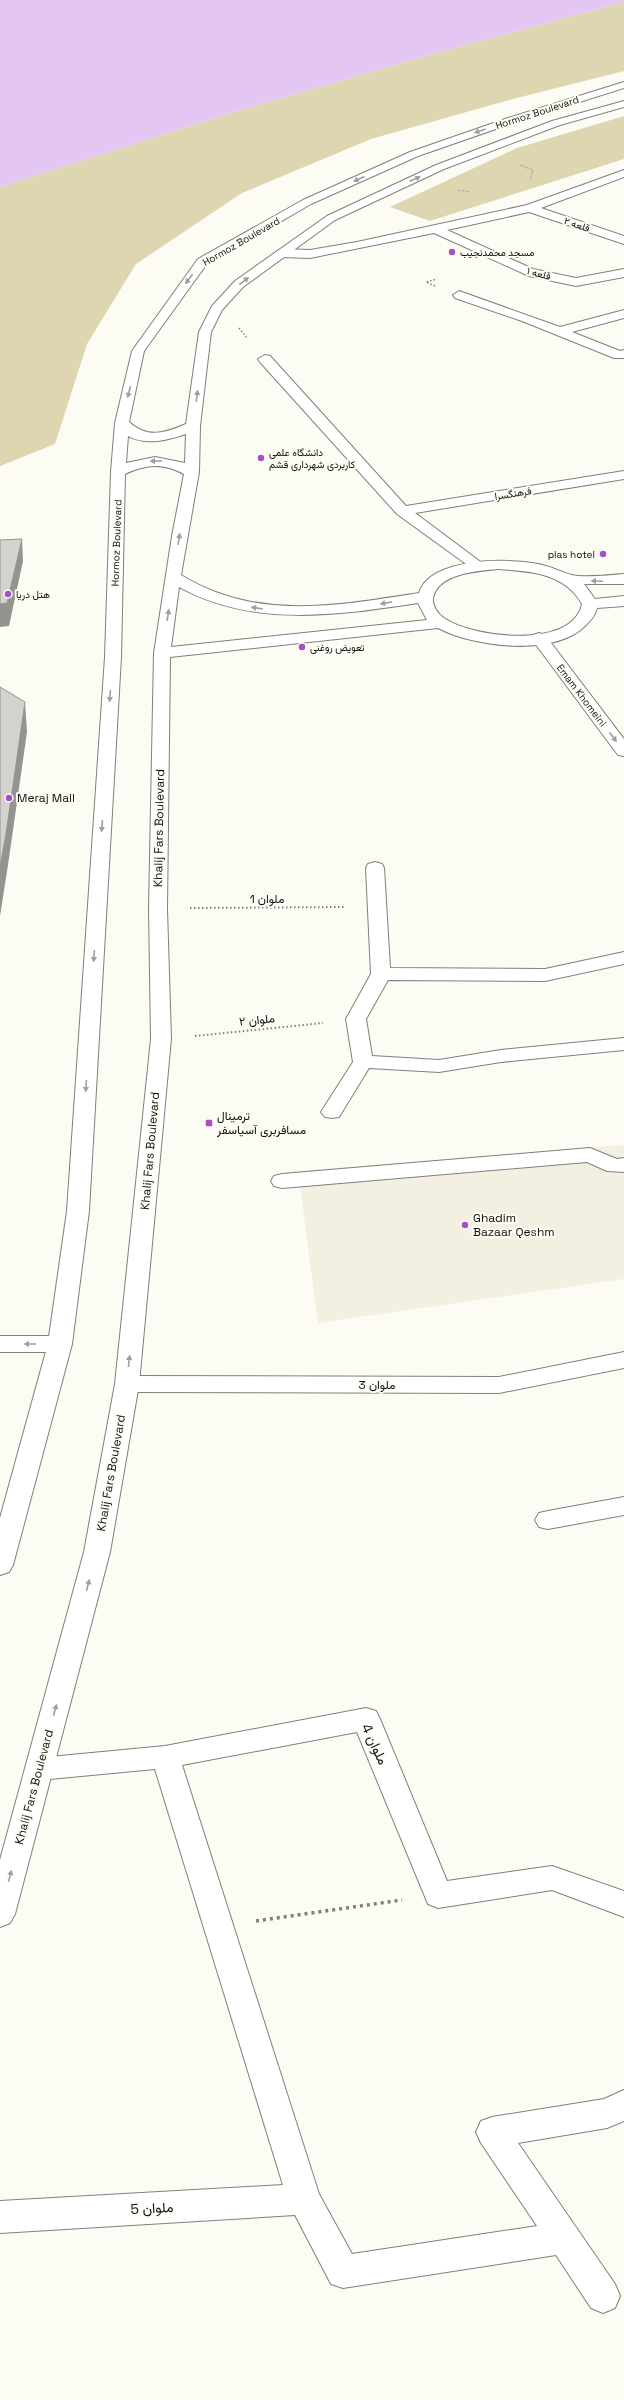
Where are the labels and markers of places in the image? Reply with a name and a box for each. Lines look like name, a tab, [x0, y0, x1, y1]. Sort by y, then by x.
place label: مسجد محمدنجیب	[460, 246, 534, 259]
marker: مسجد محمدنجیب	[447, 247, 457, 257]
place label: دانشگاه علمی کاربردی شهرداری قشم	[269, 446, 356, 471]
marker: دانشگاه علمی کاربردی شهرداری قشم	[256, 453, 266, 463]
place label: plas hotel	[548, 548, 595, 561]
marker: plas hotel	[598, 549, 608, 559]
place label: هتل دریا	[16, 588, 50, 601]
marker: هتل دریا	[3, 589, 13, 599]
place label: تعویض روغنی	[310, 641, 364, 654]
marker: تعویض روغنی	[297, 642, 307, 652]
place label: Meraj Mall	[17, 790, 75, 806]
marker: Meraj Mall	[4, 793, 14, 803]
place label: ترمینال مسافربری آسیاسفر	[216, 1108, 306, 1138]
marker: ترمینال مسافربری آسیاسفر	[204, 1118, 214, 1128]
place label: Ghadim Bazaar Qeshm	[473, 1210, 555, 1240]
marker: Ghadim Bazaar Qeshm	[460, 1220, 470, 1230]

